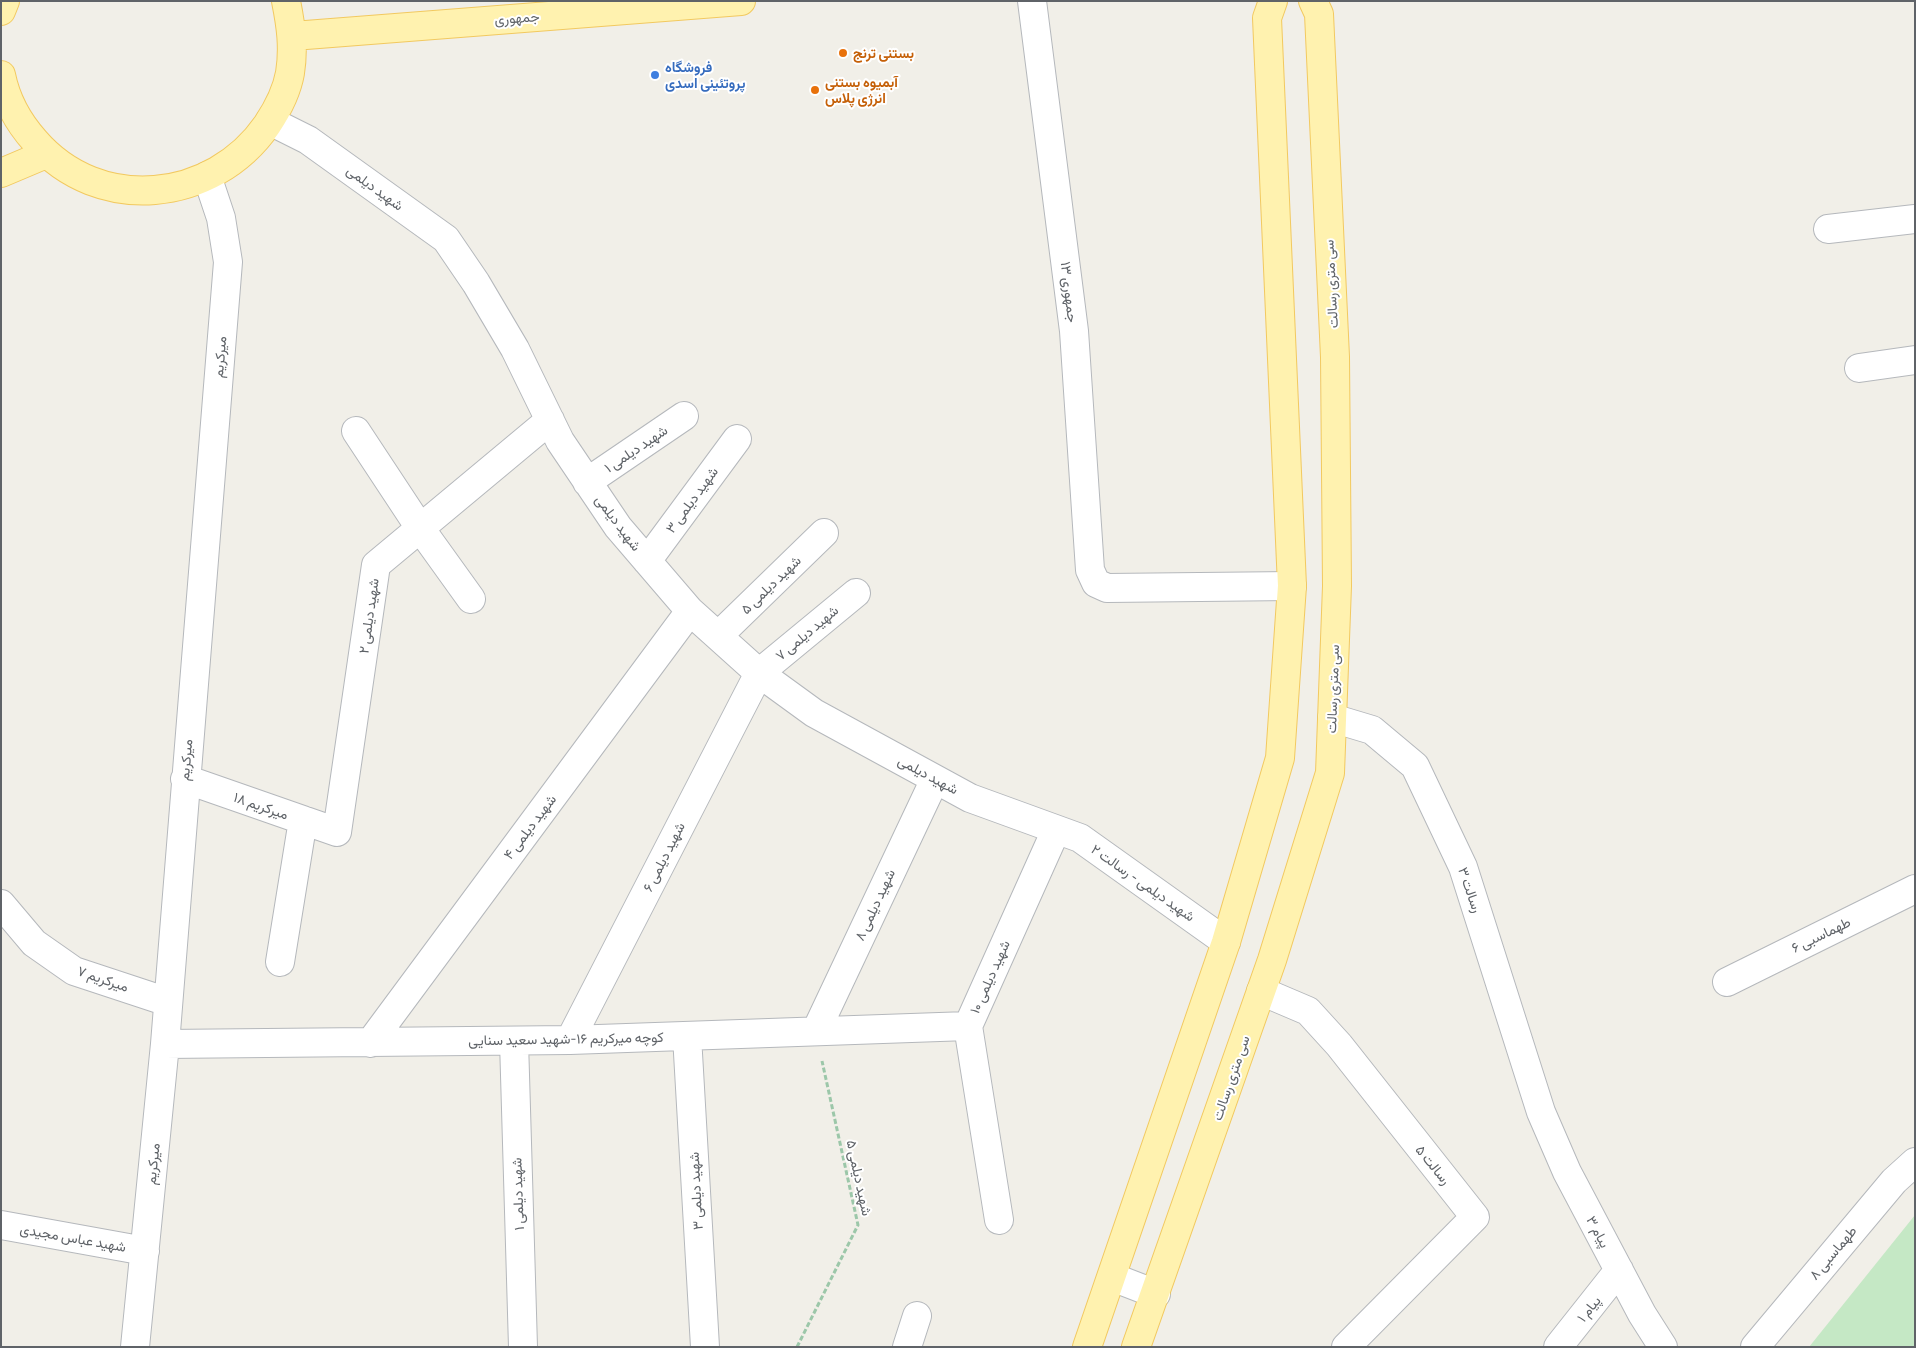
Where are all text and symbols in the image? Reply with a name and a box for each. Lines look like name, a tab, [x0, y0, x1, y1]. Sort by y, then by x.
street label: جمهوری	[494, 8, 540, 28]
place label: بستنی ترنج	[853, 45, 914, 61]
marker: بستنی ترنج	[837, 47, 849, 59]
place label: فروشگاه پروتئینی اسدی	[665, 59, 745, 92]
marker: فروشگاه پروتئینی اسدی	[649, 69, 661, 81]
place label: آبمیوه بستنی انرژی پلاس	[825, 74, 898, 106]
marker: آبمیوه بستنی انرژی پلاس	[809, 84, 821, 96]
street label: شهید دیلمی	[343, 162, 407, 214]
street label: سی متری رسالت	[1320, 239, 1342, 329]
street label: ۱۳ جمهوری	[1057, 261, 1081, 323]
street label: میرکریم	[210, 335, 230, 379]
street label: ۱ شهید دیلمی	[601, 422, 671, 476]
street label: ۳ شهید دیلمی	[662, 464, 722, 536]
street label: شهید دیلمی	[591, 492, 645, 554]
street label: ۵ شهید دیلمی	[737, 552, 805, 618]
street label: ۲ شهید دیلمی	[355, 577, 383, 655]
street label: ۷ شهید دیلمی	[772, 602, 842, 664]
street label: سی متری رسالت	[1323, 644, 1343, 734]
street label: میرکریم	[176, 738, 196, 782]
street label: شهید دیلمی	[895, 752, 961, 798]
street label: ۱۸ میرکریم	[231, 789, 291, 823]
street label: ۴ شهید دیلمی	[500, 791, 560, 863]
street label: ۶ شهید دیلمی	[639, 820, 689, 894]
street label: شهید دیلمی - رسالت ۲	[1088, 841, 1198, 925]
street label: ۳ رسالت	[1454, 865, 1486, 915]
street label: ۸ شهید دیلمی	[851, 867, 899, 943]
street label: ۶ طهماسبی	[1789, 914, 1853, 956]
street label: ۱۰ شهید دیلمی	[966, 938, 1014, 1016]
street label: ۷ میرکریم	[75, 962, 131, 996]
street label: کوچه میرکریم ۱۶-شهید سعید سنایی	[468, 1029, 664, 1049]
street label: سی متری رسالت	[1209, 1033, 1253, 1123]
street label: شهید دیلمی ۵	[843, 1139, 875, 1217]
street label: میرکریم	[142, 1142, 164, 1186]
street label: ۵ رسالت	[1412, 1142, 1454, 1188]
street label: شهید دیلمی ۳	[686, 1152, 706, 1230]
street label: شهید دیلمی ۱	[508, 1157, 528, 1231]
street label: ۳ پیام	[1583, 1213, 1613, 1251]
street label: شهید عباس مجیدی	[19, 1220, 127, 1256]
street label: ۸ طهماسبی	[1806, 1223, 1860, 1283]
street label: ۱ پیام	[1574, 1293, 1604, 1325]

